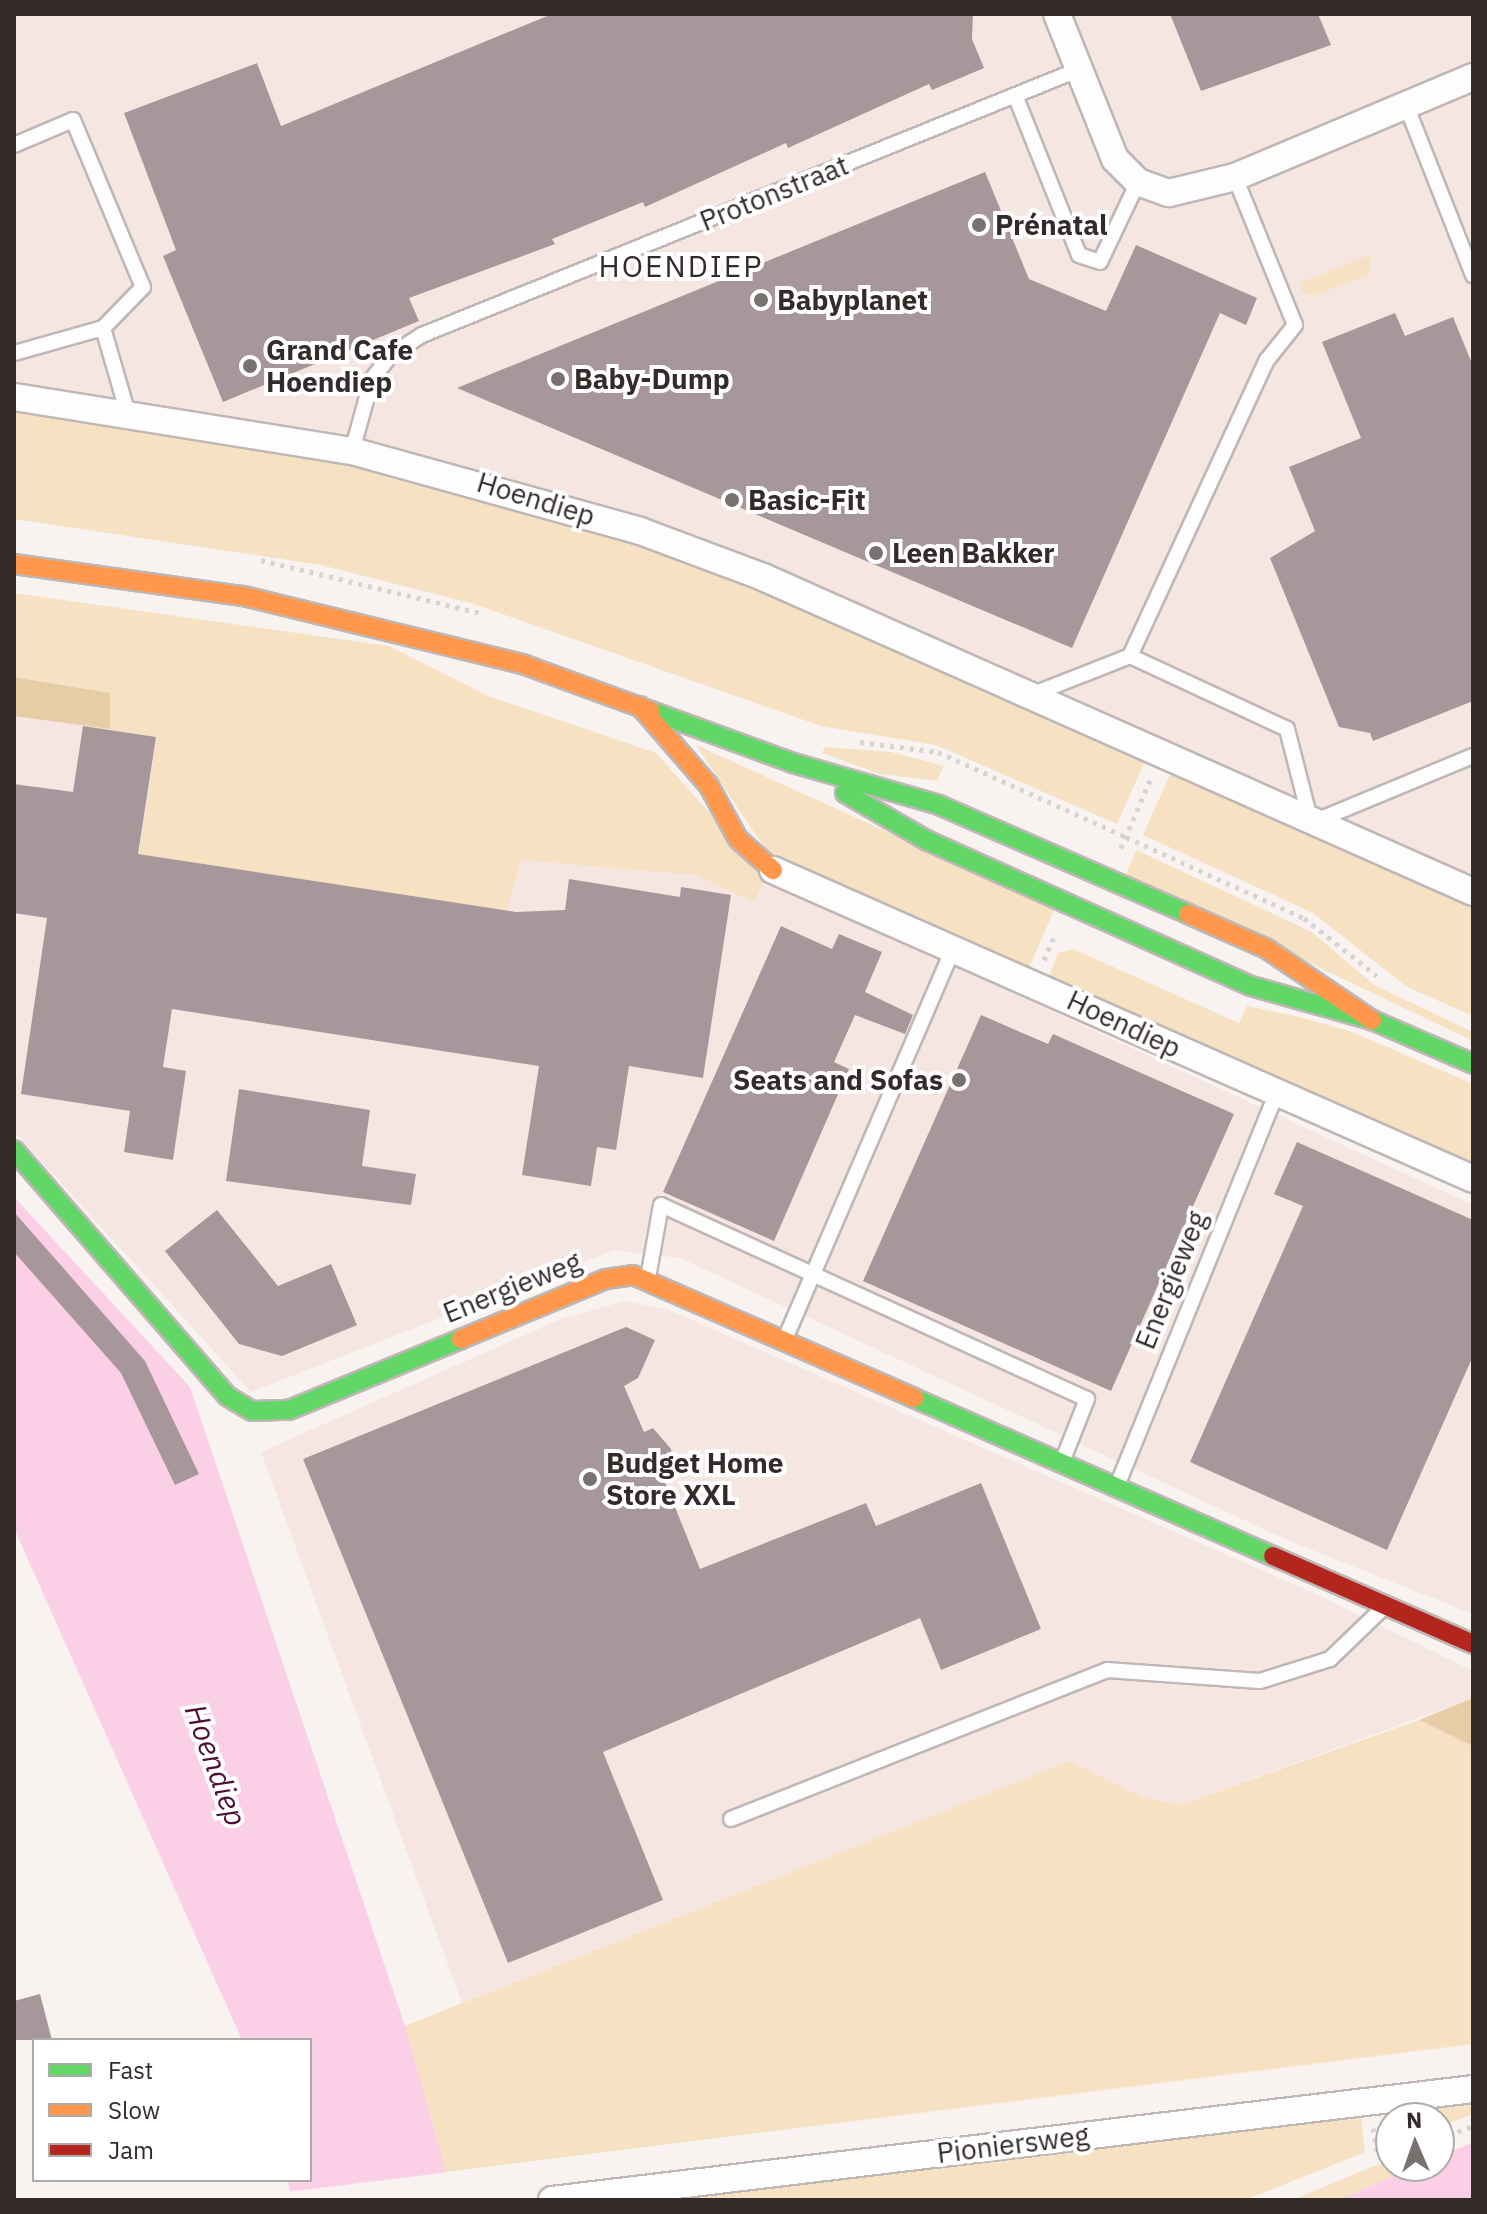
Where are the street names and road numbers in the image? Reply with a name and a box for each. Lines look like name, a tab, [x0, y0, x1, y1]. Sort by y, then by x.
street label: Protonstraat	[695, 148, 853, 238]
street label: Hoendiep	[473, 465, 599, 533]
street label: Hoendiep	[1062, 983, 1186, 1065]
street label: Energieweg	[1128, 1206, 1214, 1354]
street label: Energieweg	[438, 1244, 586, 1330]
street label: Pioniersweg	[935, 2118, 1091, 2170]

